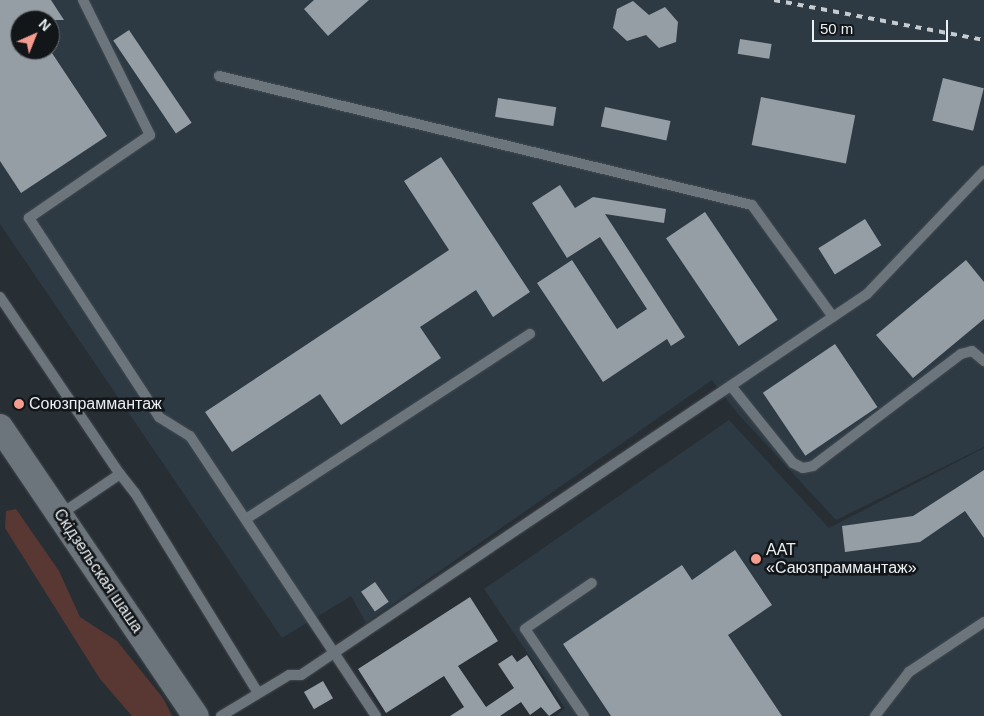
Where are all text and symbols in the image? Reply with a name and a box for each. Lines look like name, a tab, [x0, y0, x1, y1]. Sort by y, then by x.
north arrow	[10, 10, 60, 60]
scale bar	[814, 10, 950, 42]
text: N	[36, 16, 54, 34]
text: 50 m	[820, 20, 853, 37]
place label: Союзпраммантаж	[29, 394, 162, 414]
marker: Союзпраммантаж	[13, 398, 25, 410]
street label: Скідзельская шаша	[49, 505, 147, 637]
place label: ААТ «Саюзпраммантаж»	[766, 540, 917, 578]
marker: ААТ «Саюзпраммантаж»	[750, 553, 762, 565]

